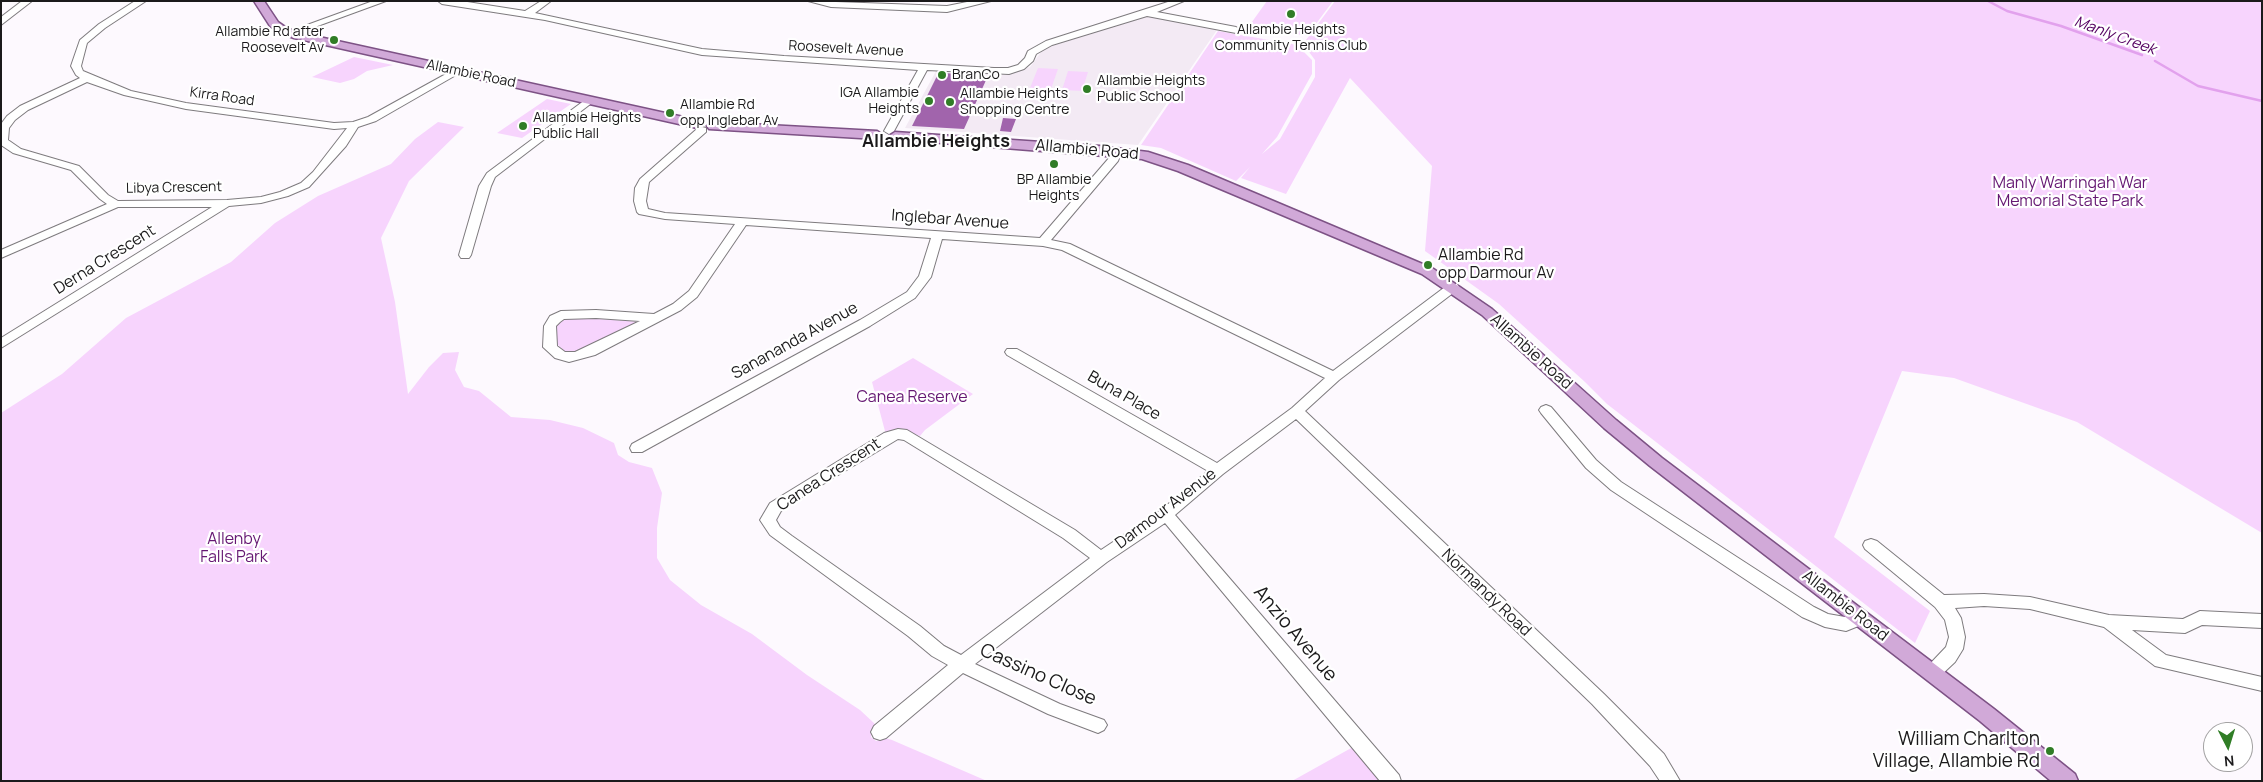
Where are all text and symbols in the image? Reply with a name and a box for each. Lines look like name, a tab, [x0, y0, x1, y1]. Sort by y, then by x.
marker: Allambie Heights Community Tennis Club	[1285, 8, 1297, 20]
water label: Manly Creek	[2072, 13, 2158, 59]
place label: Allambie Heights Community Tennis Club	[1215, 22, 1367, 54]
place label: Allambie Rd after Roosevelt Av	[215, 24, 324, 56]
marker: Allambie Rd after Roosevelt Av	[328, 34, 340, 46]
street label: Roosevelt Avenue	[788, 38, 904, 60]
street label: Allambie Road	[425, 56, 517, 92]
place label: BranCo	[952, 67, 1000, 83]
marker: BranCo	[936, 69, 948, 81]
place label: Allambie Heights Public School	[1097, 73, 1205, 105]
marker: Allambie Heights Public School	[1081, 83, 1093, 95]
street label: Kirra Road	[189, 84, 255, 110]
place label: IGA Allambie Heights	[840, 85, 919, 118]
place label: Allambie Heights Shopping Centre	[960, 86, 1069, 118]
marker: IGA Allambie Heights	[923, 95, 935, 107]
marker: Allambie Heights Shopping Centre	[944, 96, 956, 108]
place label: Allambie Rd opp Inglebar Av	[680, 97, 778, 130]
marker: Allambie Rd opp Inglebar Av	[664, 107, 676, 119]
place label: Allambie Heights Public Hall	[533, 110, 641, 142]
marker: Allambie Heights Public Hall	[517, 120, 529, 132]
district label: Allambie Heights	[862, 131, 1010, 153]
street label: Allambie Road	[1034, 136, 1140, 164]
marker: BP Allambie Heights	[1048, 158, 1060, 170]
place label: BP Allambie Heights	[1017, 172, 1091, 204]
park label: Manly Warringah War Memorial State Park	[1992, 174, 2148, 212]
street label: Libya Crescent	[126, 179, 222, 197]
street label: Inglebar Avenue	[891, 206, 1009, 234]
street label: Derna Crescent	[51, 221, 159, 299]
place label: Allambie Rd opp Darmour Av	[1438, 246, 1554, 284]
marker: Allambie Rd opp Darmour Av	[1422, 259, 1434, 271]
street label: Sanananda Avenue	[729, 298, 861, 384]
street label: Allambie Road	[1486, 310, 1576, 394]
street label: Buna Place	[1084, 367, 1164, 425]
park label: Canea Reserve	[856, 388, 968, 408]
street label: Canea Crescent	[774, 434, 884, 516]
street label: Darmour Avenue	[1112, 465, 1220, 553]
park label: Allenby Falls Park	[200, 530, 268, 568]
street label: Normandy Road	[1437, 545, 1535, 641]
street label: Allambie Road	[1798, 566, 1892, 646]
street label: Anzio Avenue	[1248, 582, 1342, 686]
street label: Cassino Close	[976, 639, 1100, 711]
north arrow	[2203, 722, 2253, 772]
place label: William Charlton Village, Allambie Rd	[1873, 729, 2040, 773]
marker: William Charlton Village, Allambie Rd	[2044, 745, 2056, 757]
text: N	[2223, 752, 2235, 771]

